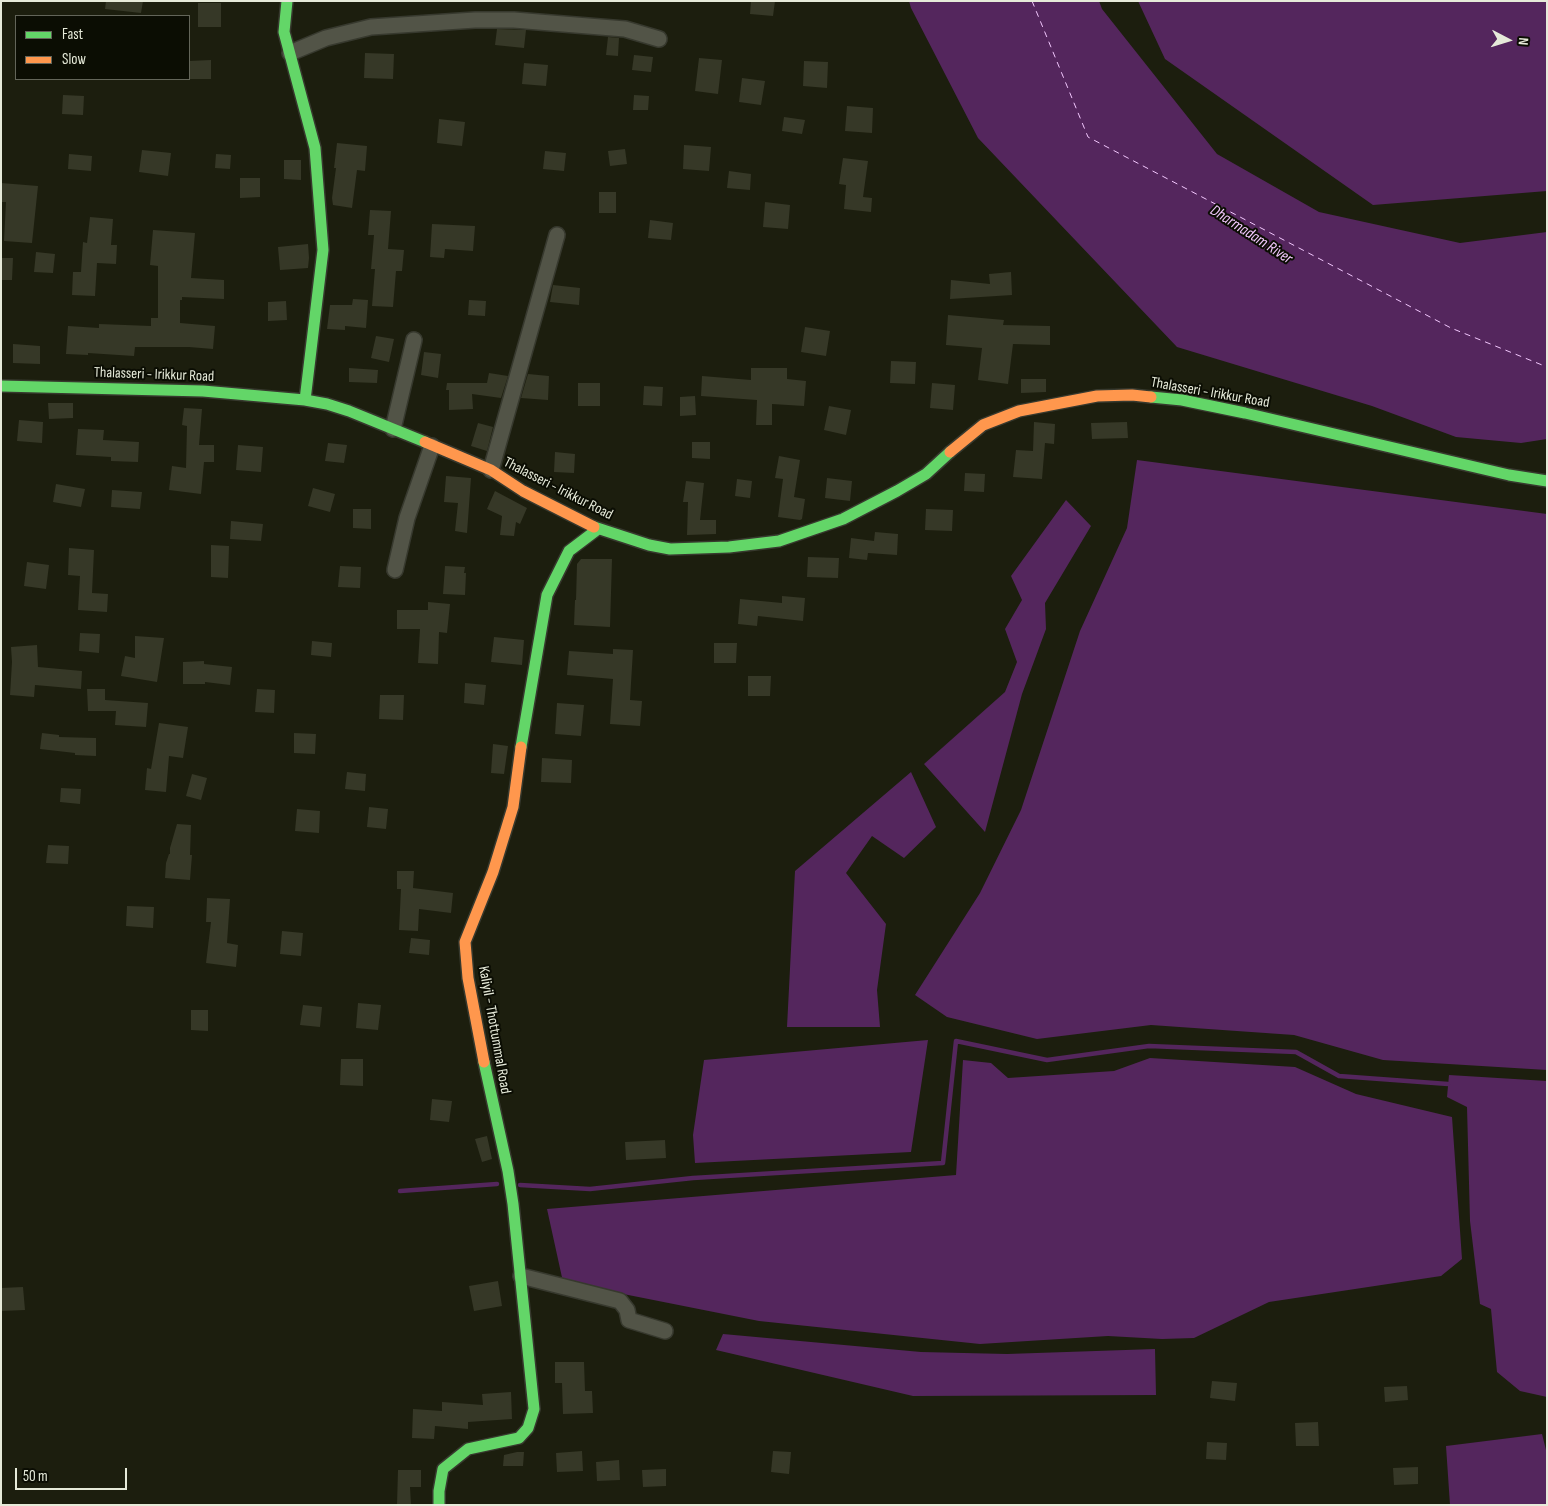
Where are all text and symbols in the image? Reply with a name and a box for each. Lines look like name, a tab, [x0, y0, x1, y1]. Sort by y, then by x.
legend	[15, 15, 190, 80]
north arrow	[1483, 15, 1533, 65]
text: Fast	[62, 25, 83, 44]
text: N	[1515, 37, 1532, 46]
text: Slow	[62, 50, 86, 69]
water label: Dharmadam River	[1206, 201, 1296, 269]
street label: Thalasseri - Irikkur Road	[94, 364, 214, 386]
street label: Thalasseri - Irikkur Road	[1149, 374, 1271, 412]
street label: Thalasseri - Irikkur Road	[500, 454, 616, 524]
street label: Kaliyil - Thottummal Road	[474, 965, 514, 1095]
scale bar	[18, 1458, 130, 1490]
text: 50 m	[23, 1467, 48, 1486]

